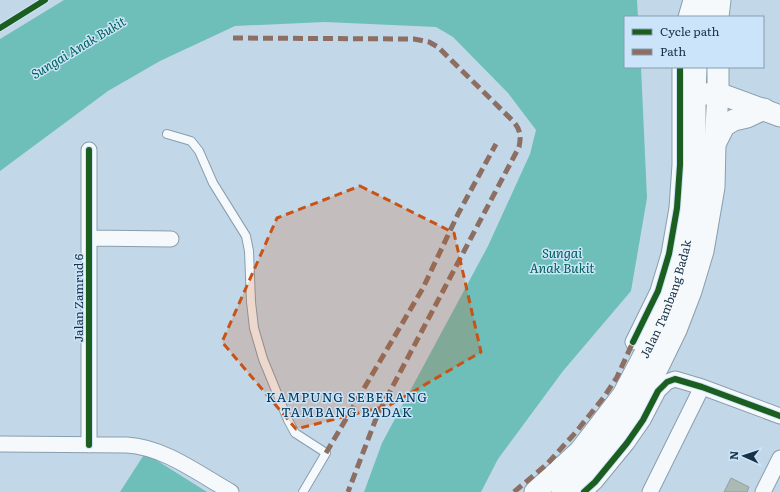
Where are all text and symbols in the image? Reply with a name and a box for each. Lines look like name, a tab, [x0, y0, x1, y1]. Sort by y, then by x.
water label: Sungai Anak Bukit	[27, 11, 130, 83]
legend	[624, 16, 764, 68]
text: Cycle path	[660, 22, 720, 40]
text: Path	[660, 42, 686, 60]
street label: Jalan Tambang Badak	[635, 238, 695, 361]
water label: Sungai Anak Bukit	[529, 243, 595, 277]
street label: Jalan Zamrud 6	[69, 253, 87, 342]
district label: KAMPUNG SEBERANG TAMBANG BADAK	[266, 387, 428, 421]
north arrow	[724, 436, 764, 476]
text: N	[725, 450, 741, 460]

